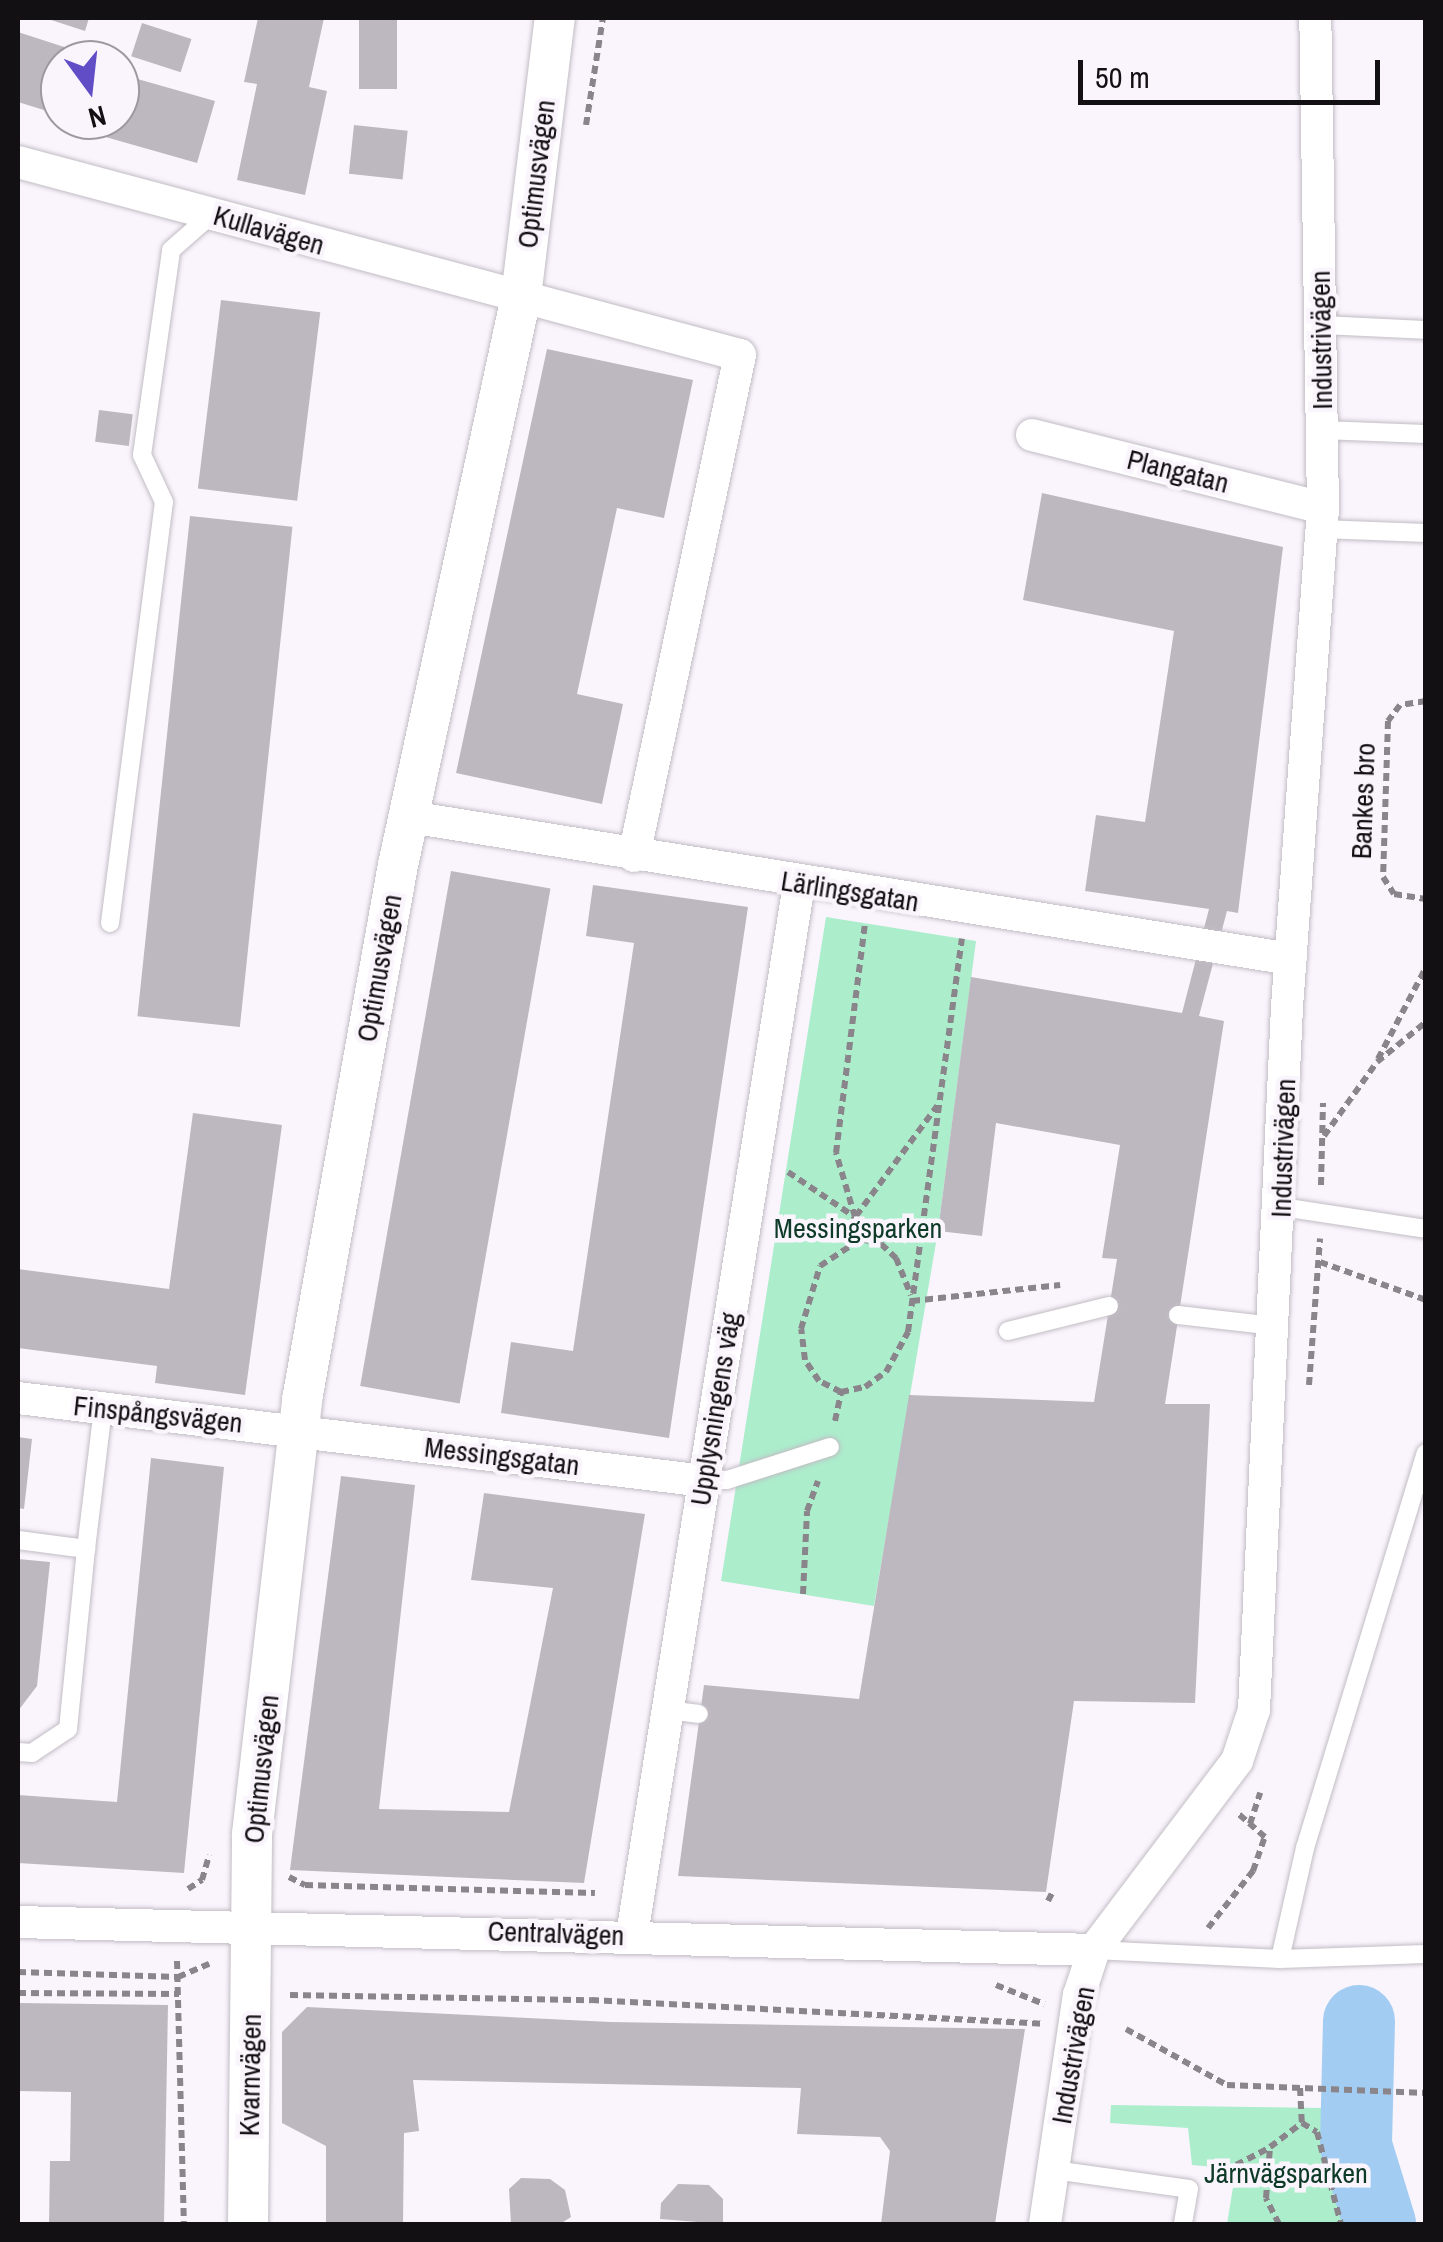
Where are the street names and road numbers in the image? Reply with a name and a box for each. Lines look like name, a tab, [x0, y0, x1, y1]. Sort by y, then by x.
street label: Optimusvägen	[510, 98, 562, 250]
street label: Kullavägen	[210, 198, 328, 262]
street label: Industrivägen	[1303, 270, 1339, 410]
street label: Plangatan	[1124, 442, 1232, 500]
street label: Bankes bro	[1344, 742, 1382, 860]
street label: Lärlingsgatan	[779, 864, 921, 918]
street label: Optimusvägen	[349, 892, 409, 1044]
street label: Industrivägen	[1264, 1078, 1302, 1218]
street label: Upplysningens väg	[683, 1310, 747, 1508]
street label: Finspångsvägen	[72, 1388, 244, 1440]
street label: Messingsgatan	[423, 1430, 581, 1482]
street label: Optimusvägen	[236, 1693, 286, 1845]
street label: Centralvägen	[487, 1914, 625, 1952]
street label: Industrivägen	[1044, 1984, 1102, 2126]
street label: Kvarnvägen	[232, 2013, 268, 2137]

